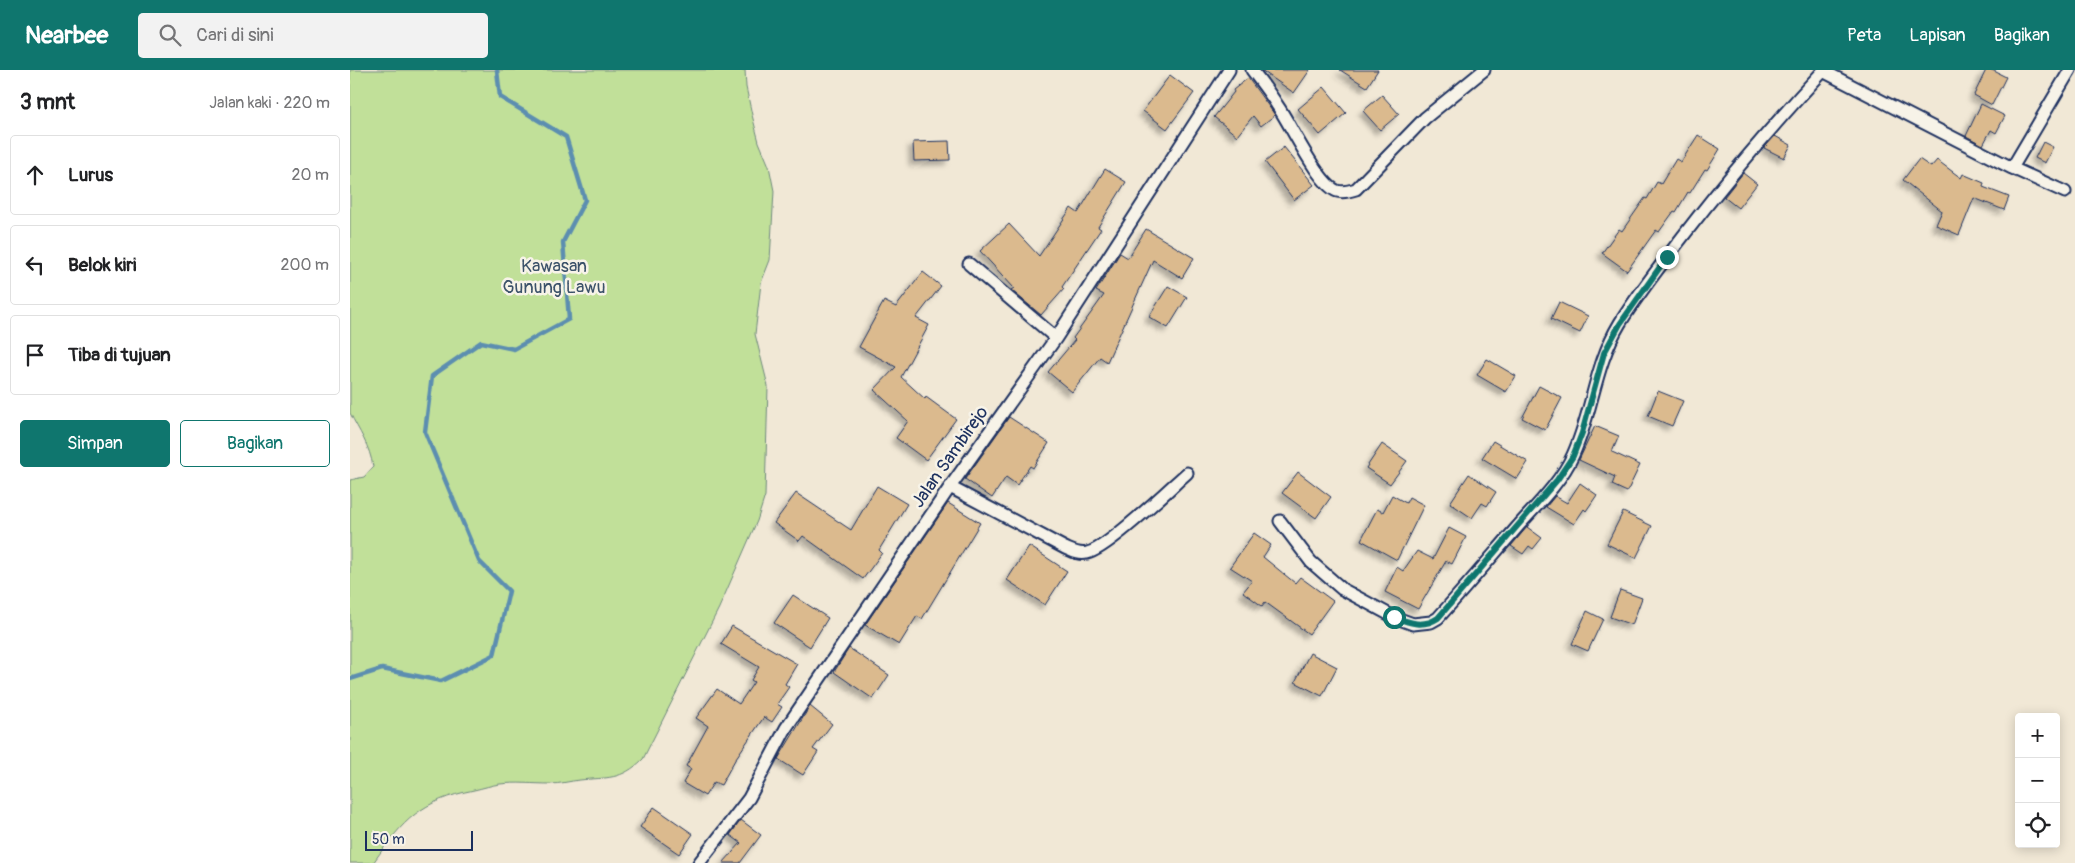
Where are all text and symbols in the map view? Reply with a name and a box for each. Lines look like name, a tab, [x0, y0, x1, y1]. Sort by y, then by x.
search box	[138, 13, 488, 58]
text: Nearbee	[25, 21, 108, 50]
icon: search	[156, 21, 184, 49]
text: Cari di sini	[196, 23, 274, 47]
text: Peta	[1847, 24, 1881, 47]
text: Lapisan	[1909, 24, 1966, 47]
text: Bagikan	[1994, 24, 2050, 47]
text: 3 mnt	[20, 89, 75, 116]
text: Jalan kaki · 220 m	[209, 93, 330, 113]
icon: ahead	[21, 161, 49, 189]
text: Lurus	[68, 163, 113, 187]
text: 20 m	[291, 165, 329, 185]
route end	[1656, 246, 1679, 269]
icon: left	[21, 251, 49, 279]
text: Belok kiri	[68, 253, 136, 277]
text: 200 m	[281, 255, 329, 275]
park label: Kawasan Gunung Lawu	[502, 255, 606, 299]
icon: arrive	[21, 341, 49, 369]
text: Tiba di tujuan	[68, 343, 171, 367]
street label: Jalan Sambirejo	[906, 401, 994, 512]
button: Simpan	[20, 420, 170, 467]
button: Bagikan	[180, 420, 330, 467]
route start	[1383, 606, 1406, 629]
map controls	[2015, 713, 2060, 848]
button: +	[2015, 713, 2060, 758]
button: −	[2015, 758, 2060, 803]
button: locate	[2015, 803, 2060, 848]
scale bar	[365, 828, 472, 851]
text: 50 m	[372, 831, 405, 848]

